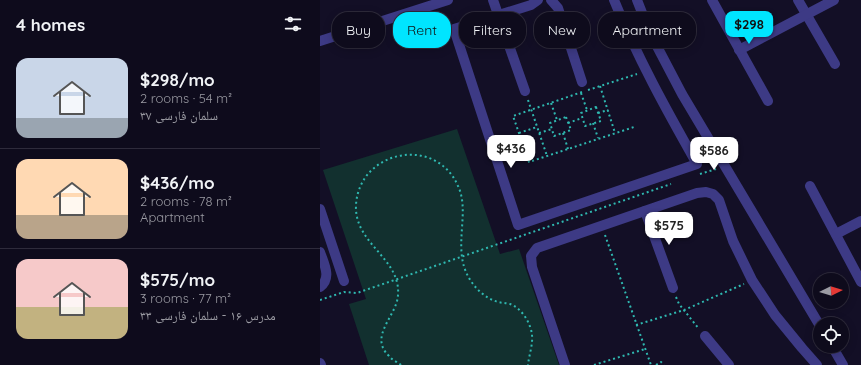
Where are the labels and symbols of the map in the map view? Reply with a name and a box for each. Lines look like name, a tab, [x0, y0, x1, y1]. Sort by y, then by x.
pin: $298	[725, 11, 773, 45]
pin: $436	[487, 135, 535, 169]
pin: $586	[690, 137, 738, 171]
pin: $575	[645, 212, 693, 246]
north arrow	[813, 273, 849, 309]

